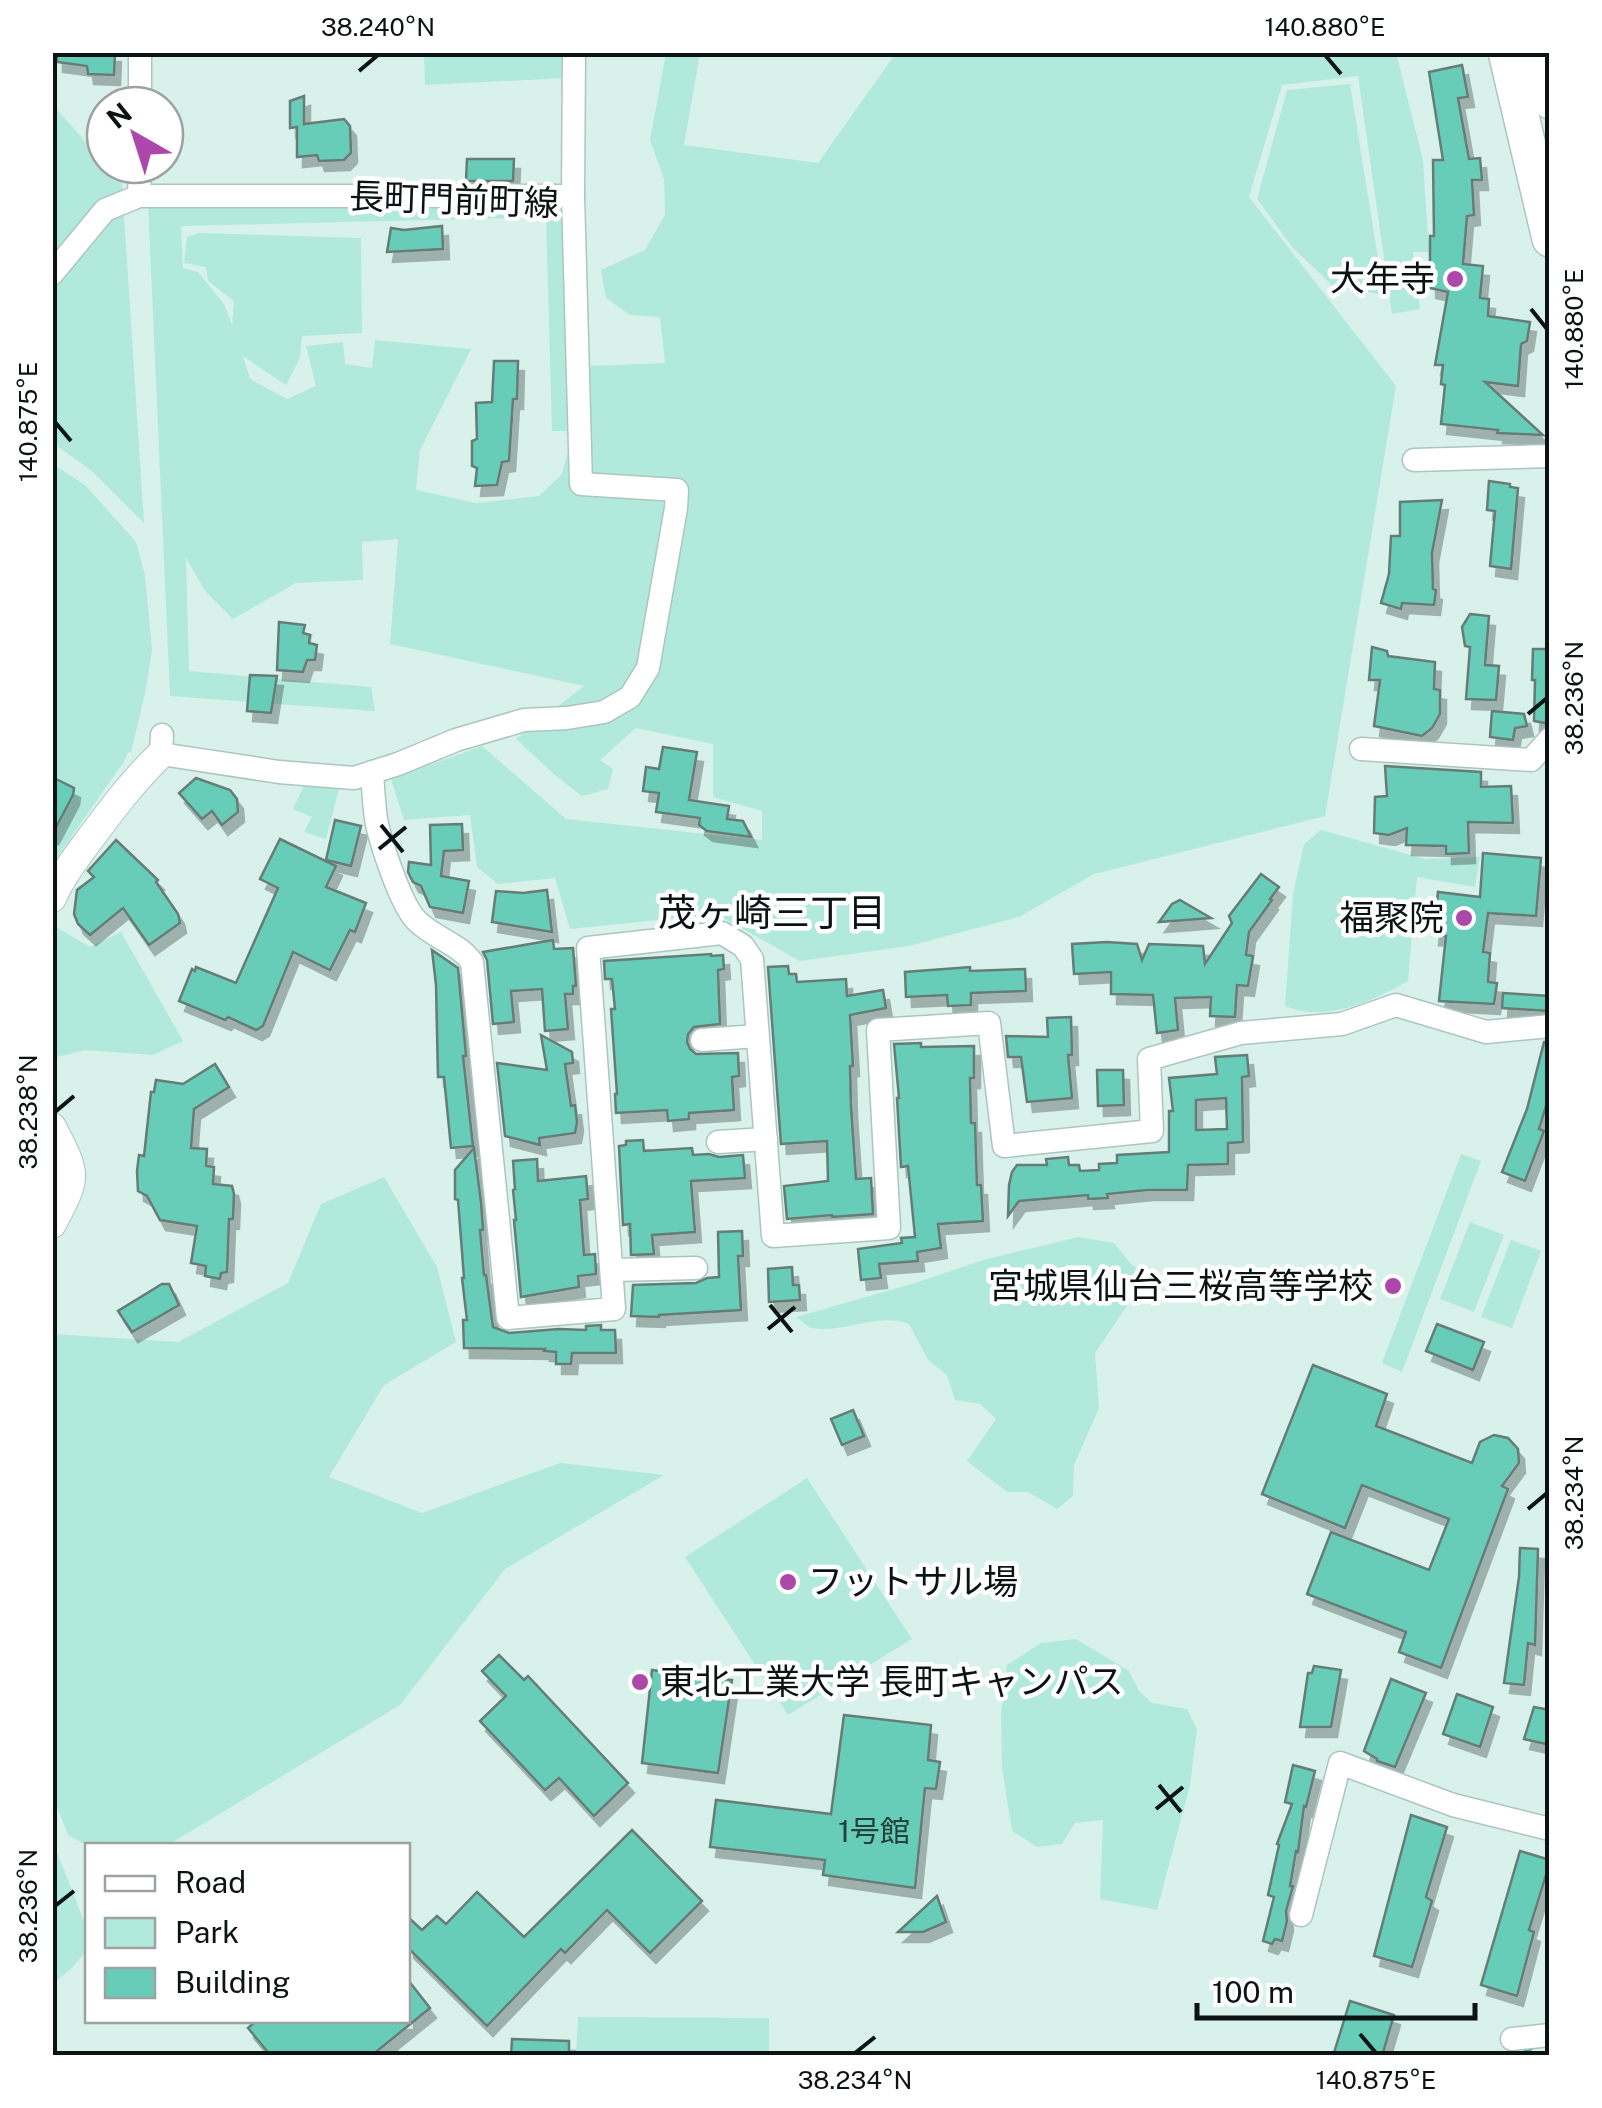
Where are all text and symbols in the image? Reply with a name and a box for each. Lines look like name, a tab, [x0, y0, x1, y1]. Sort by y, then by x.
text: 38.240°N	[321, 12, 435, 42]
text: 140.880°E	[1264, 12, 1386, 42]
north arrow	[85, 85, 185, 185]
text: N	[100, 95, 138, 135]
street label: 長町門前町線	[348, 175, 560, 224]
place label: 大年寺	[1330, 258, 1435, 299]
marker: 大年寺	[1444, 268, 1466, 290]
text: 140.880°E	[1559, 268, 1589, 390]
text: 140.875°E	[13, 362, 43, 482]
text: 38.236°N	[1559, 641, 1589, 755]
district label: 茂ヶ崎三丁目	[658, 890, 886, 935]
place label: 福聚院	[1339, 897, 1444, 938]
marker: 福聚院	[1453, 907, 1475, 929]
text: 38.238°N	[13, 1055, 43, 1170]
place label: 宮城県仙台三桜高等学校	[988, 1265, 1373, 1306]
marker: 宮城県仙台三桜高等学校	[1382, 1275, 1404, 1297]
text: 38.234°N	[1559, 1436, 1589, 1550]
place label: フットサル場	[808, 1561, 1018, 1602]
marker: フットサル場	[777, 1571, 799, 1593]
place label: 東北工業大学 長町キャンパス	[660, 1661, 1124, 1702]
marker: 東北工業大学 長町キャンパス	[629, 1671, 651, 1693]
house number: 1号館	[838, 1813, 910, 1849]
legend	[85, 1843, 410, 2023]
text: 38.236°N	[13, 1849, 43, 1963]
text: Road	[175, 1864, 246, 1900]
text: Park	[175, 1914, 239, 1950]
scale bar	[1197, 1958, 1474, 2020]
text: Building	[175, 1964, 290, 2000]
text: 100 m	[1212, 1974, 1294, 2010]
text: 38.234°N	[798, 2065, 912, 2095]
text: 140.875°E	[1316, 2065, 1436, 2095]

